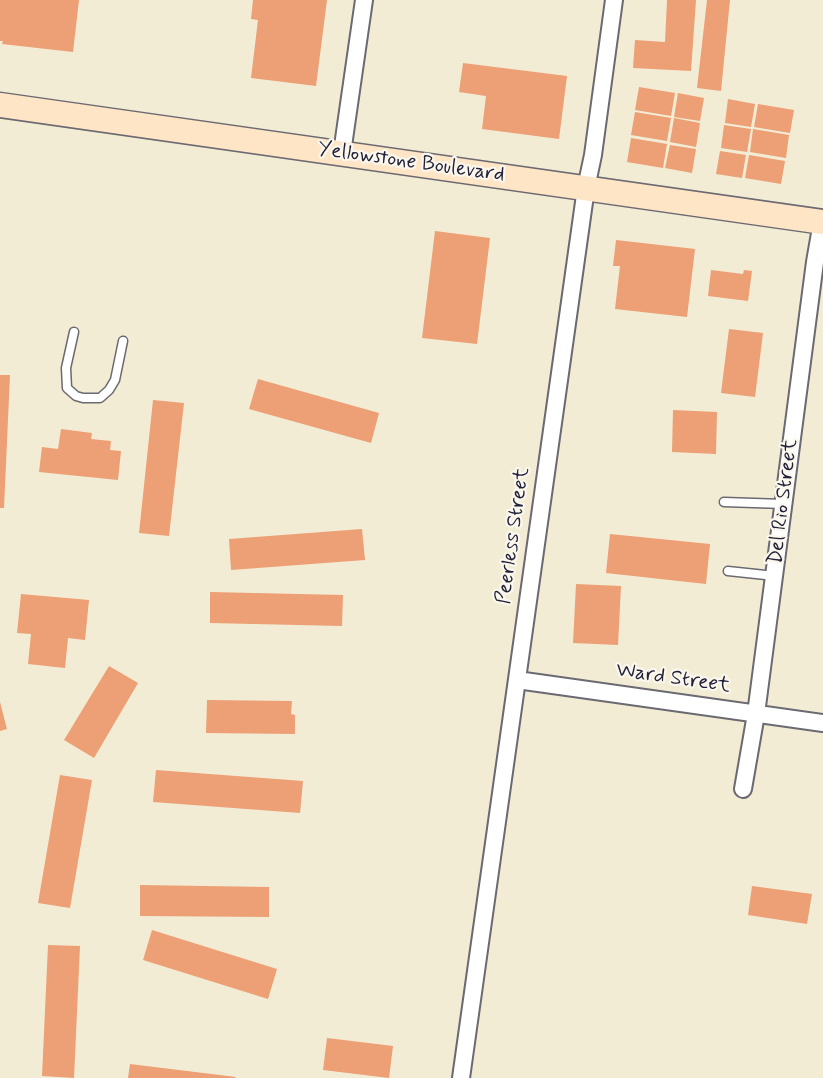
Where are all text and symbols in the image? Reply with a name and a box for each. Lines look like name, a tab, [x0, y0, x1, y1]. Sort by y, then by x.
street label: Yellowstone Boulevard	[316, 137, 506, 189]
street label: Del Rio Street	[764, 438, 804, 566]
street label: Peerless Street	[492, 466, 536, 606]
street label: Ward Street	[614, 659, 732, 699]

